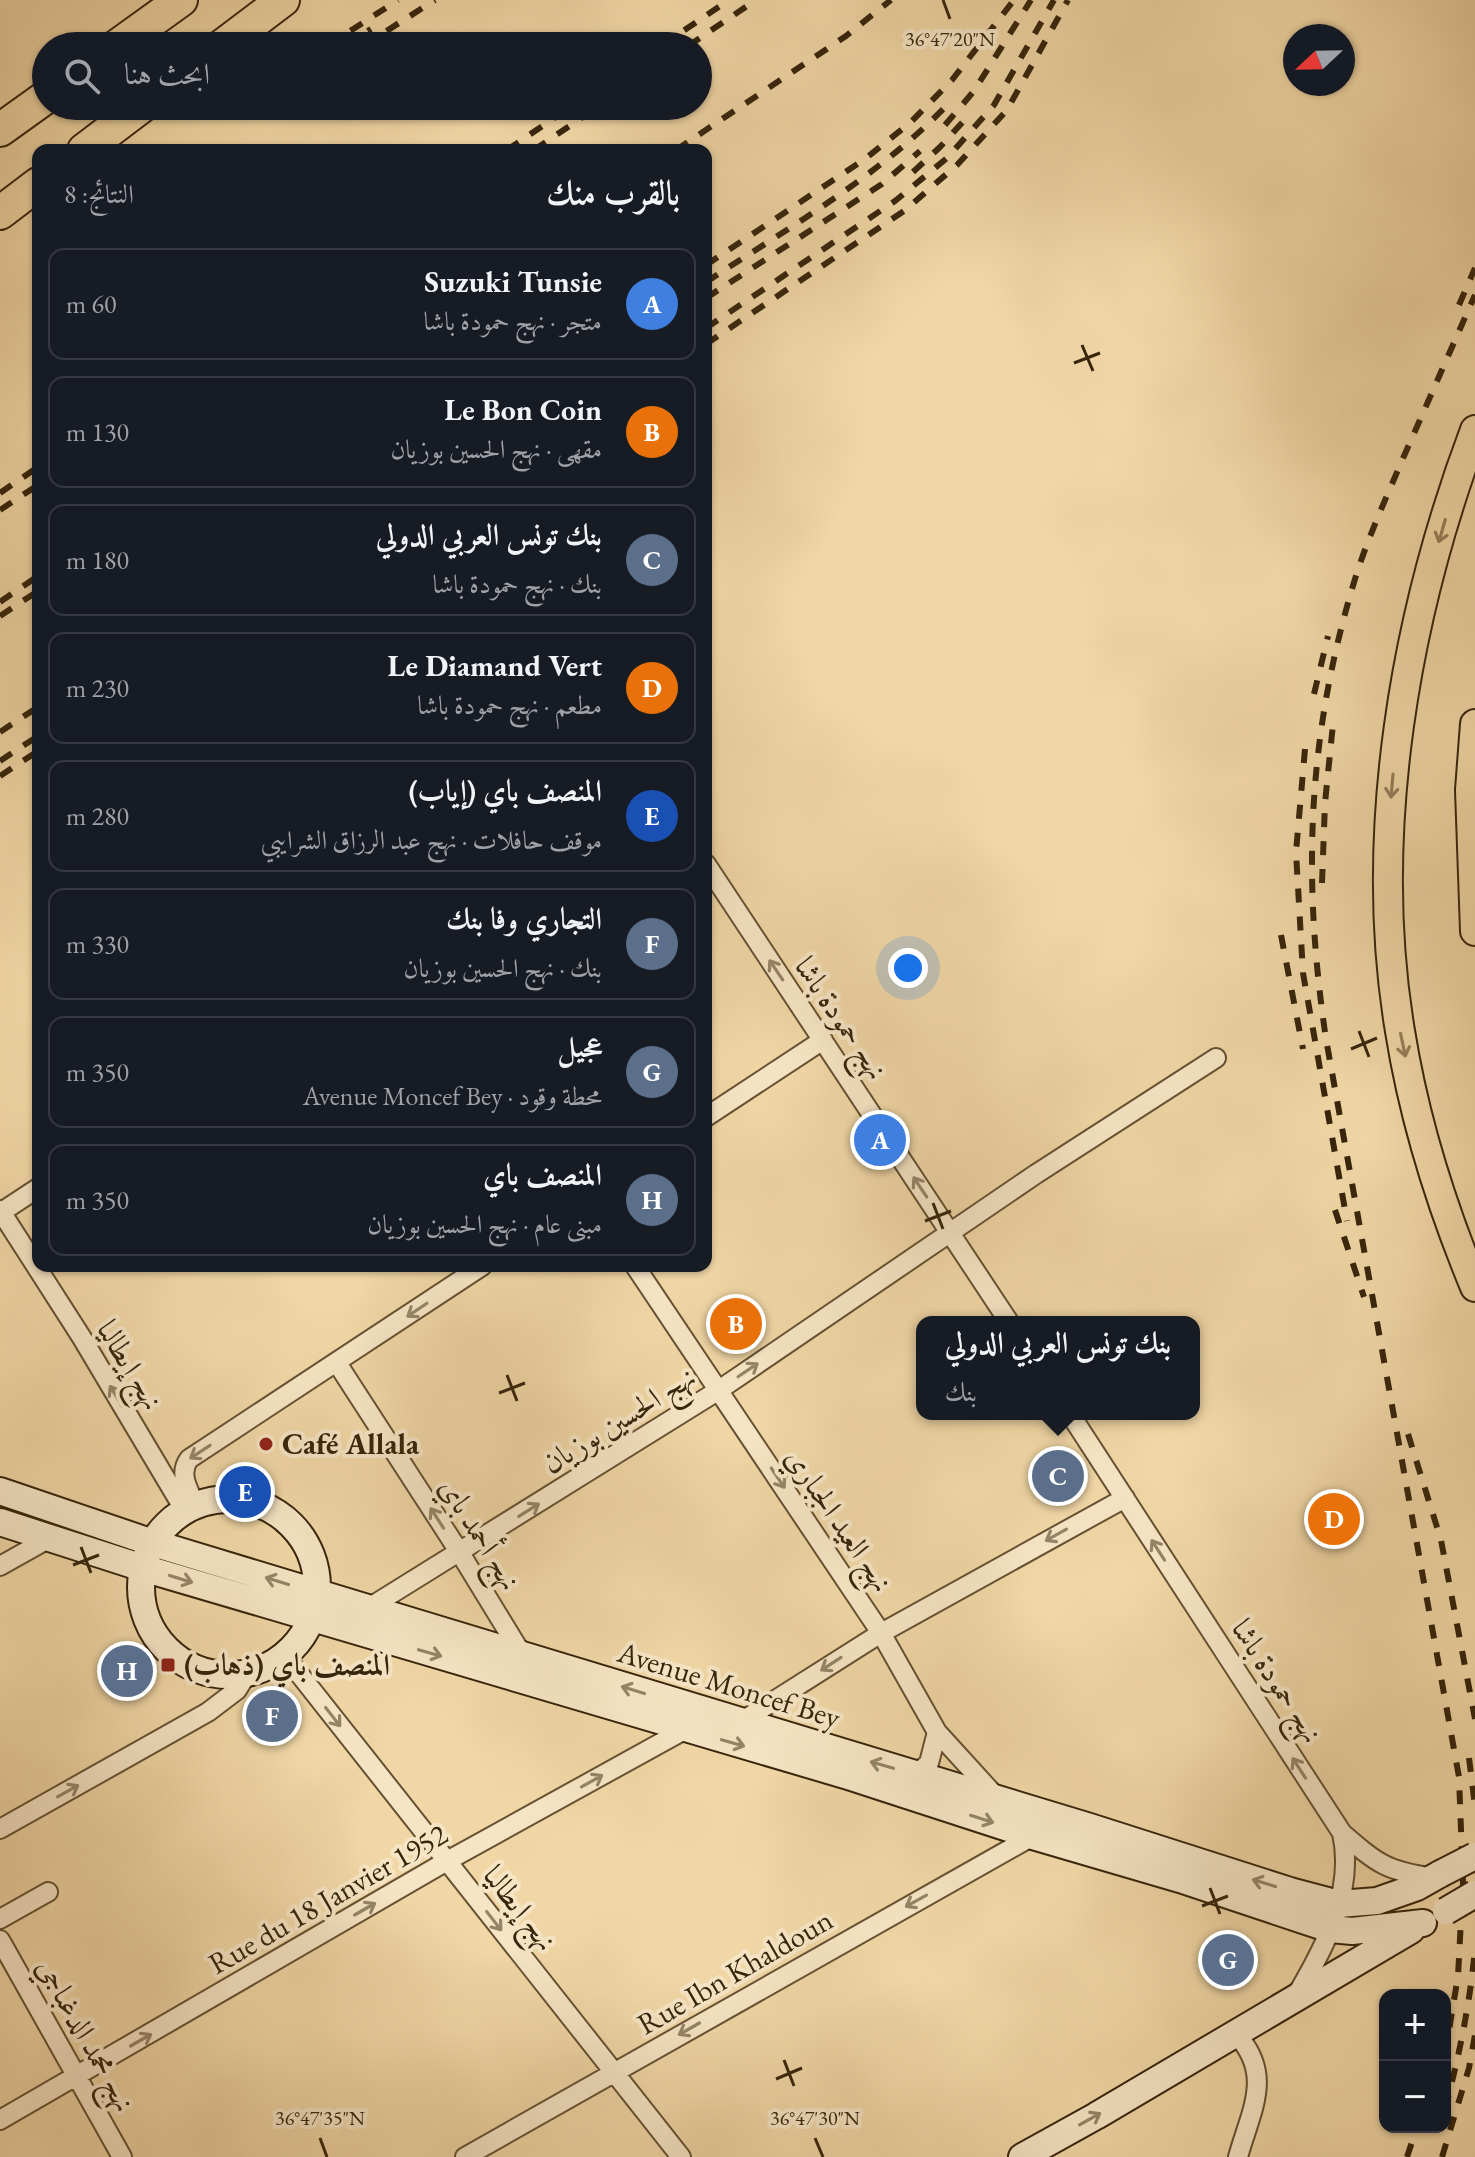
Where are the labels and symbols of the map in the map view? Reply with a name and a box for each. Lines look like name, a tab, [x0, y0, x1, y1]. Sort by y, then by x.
north arrow	[1283, 24, 1355, 96]
text: 36°47'20"N	[905, 26, 995, 52]
one-way arrow	[1434, 518, 1448, 543]
one-way arrow	[1384, 772, 1399, 799]
your location	[888, 948, 928, 988]
street label: نهج حمودة باشا	[779, 949, 897, 1091]
one-way arrow	[768, 960, 784, 982]
one-way arrow	[1396, 1031, 1411, 1057]
pin: A	[854, 1110, 906, 1170]
one-way arrow	[912, 1176, 928, 1198]
pin: B	[710, 1294, 762, 1354]
one-way arrow	[406, 1302, 429, 1318]
street label: نهج إيطاليا	[81, 1312, 173, 1421]
street label: نهج الحسين بوزيان	[535, 1357, 707, 1489]
one-way arrow	[737, 1362, 759, 1378]
one-way arrow	[108, 1385, 124, 1408]
place label: Café Allala	[282, 1424, 420, 1463]
marker: Café Allala	[257, 1435, 275, 1453]
street label: نهج العيد الجباري	[770, 1440, 902, 1604]
one-way arrow	[189, 1444, 211, 1460]
pin: C	[1032, 1446, 1084, 1506]
pin: E	[219, 1462, 271, 1522]
one-way arrow	[770, 1466, 786, 1489]
street label: نهج أحمد باي	[424, 1470, 531, 1602]
pin: D	[1308, 1489, 1360, 1549]
one-way arrow	[517, 1501, 540, 1517]
one-way arrow	[429, 1507, 445, 1530]
one-way arrow	[1045, 1528, 1069, 1544]
one-way arrow	[1150, 1539, 1167, 1561]
one-way arrow	[265, 1572, 290, 1587]
one-way arrow	[168, 1573, 193, 1587]
street label: نهج حمودة باشا	[1216, 1611, 1332, 1755]
street label: Avenue Moncef Bey	[612, 1632, 846, 1737]
pin: H	[101, 1641, 153, 1701]
place label: المنصف باي (ذهاب)	[184, 1645, 390, 1688]
one-way arrow	[417, 1646, 443, 1661]
marker: المنصف باي (ذهاب)	[159, 1656, 177, 1674]
one-way arrow	[820, 1657, 843, 1673]
one-way arrow	[621, 1682, 646, 1696]
pin: F	[246, 1686, 298, 1746]
one-way arrow	[325, 1706, 342, 1727]
one-way arrow	[720, 1736, 746, 1751]
one-way arrow	[869, 1757, 895, 1772]
one-way arrow	[1291, 1757, 1307, 1780]
one-way arrow	[579, 1773, 603, 1788]
one-way arrow	[56, 1783, 79, 1799]
one-way arrow	[969, 1813, 994, 1828]
street label: Rue du 18 Janvier 1952	[201, 1814, 455, 1983]
street label: نهج إيطاليا	[468, 1857, 566, 1963]
one-way arrow	[1252, 1875, 1277, 1889]
one-way arrow	[905, 1893, 928, 1909]
street label: Rue Ibn Khaldoun	[630, 1900, 840, 2043]
one-way arrow	[353, 1901, 376, 1917]
one-way arrow	[486, 1910, 503, 1931]
pin: G	[1202, 1930, 1254, 1990]
street label: نهج محمد الدغباجي	[21, 1951, 145, 2122]
one-way arrow	[678, 2022, 702, 2037]
one-way arrow	[129, 2032, 152, 2048]
text: 36°47'35"N	[275, 2105, 365, 2131]
text: 36°47'30"N	[770, 2105, 860, 2131]
one-way arrow	[1078, 2111, 1101, 2127]

